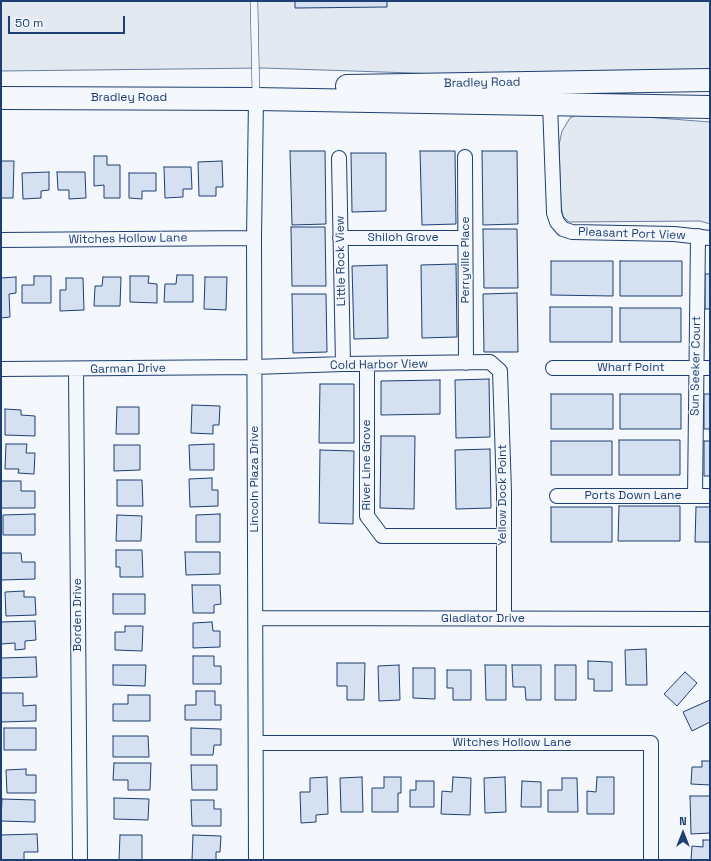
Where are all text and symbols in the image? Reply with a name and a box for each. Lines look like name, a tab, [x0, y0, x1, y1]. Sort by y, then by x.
scale bar	[10, 8, 127, 34]
text: 50 m	[15, 15, 43, 31]
street label: Bradley Road	[444, 75, 520, 91]
street label: Bradley Road	[91, 91, 167, 105]
street label: Little Rock View	[333, 216, 349, 306]
street label: Perryville Place	[459, 216, 473, 304]
street label: Pleasant Port View	[578, 225, 686, 243]
street label: Witches Hollow Lane	[68, 231, 188, 247]
street label: Shiloh Grove	[367, 231, 439, 245]
street label: Sun Seeker Court	[688, 316, 704, 416]
street label: Cold Harbor View	[330, 357, 428, 373]
street label: Garman Drive	[90, 361, 166, 377]
street label: Wharf Point	[597, 361, 665, 375]
street label: River Line Grove	[360, 419, 374, 511]
street label: Lincoln Plaza Drive	[248, 426, 262, 532]
street label: Yellow Dock Point	[496, 444, 510, 546]
street label: Ports Down Lane	[584, 489, 682, 503]
street label: Borden Drive	[71, 578, 85, 652]
street label: Gladiator Drive	[441, 612, 525, 626]
street label: Witches Hollow Lane	[453, 736, 571, 750]
north arrow	[663, 813, 703, 853]
text: N	[679, 814, 687, 828]

